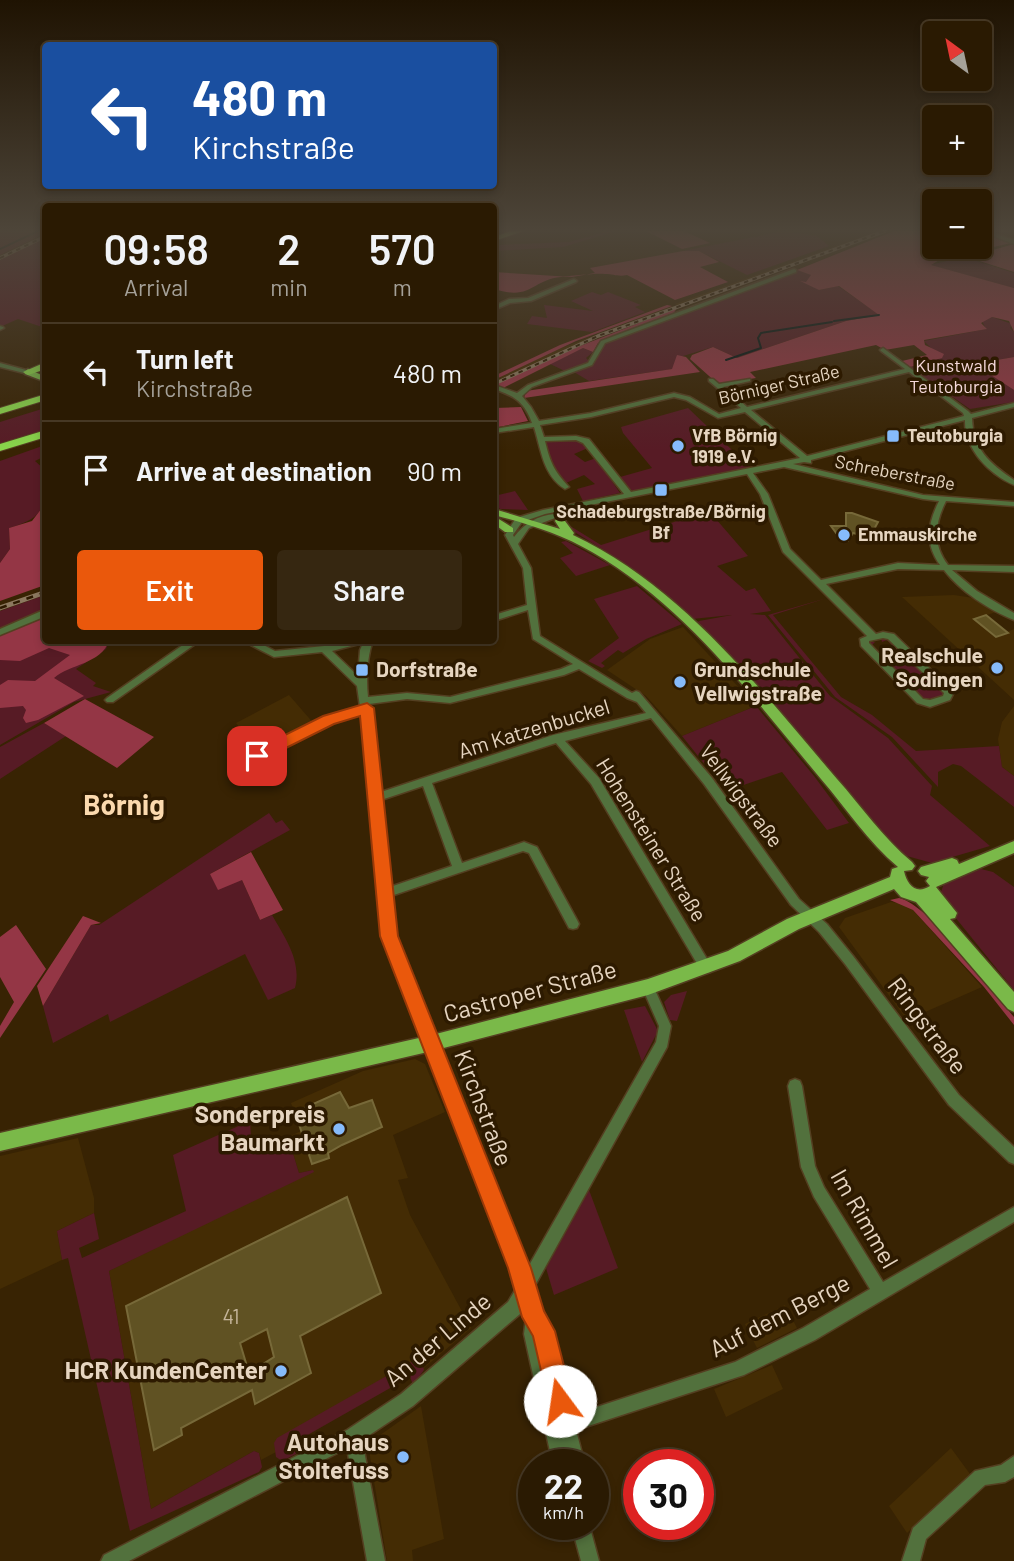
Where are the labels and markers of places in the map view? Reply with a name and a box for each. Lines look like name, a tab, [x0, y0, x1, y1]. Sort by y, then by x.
place label: VfB Börnig 1919 e.V.	[692, 424, 777, 467]
place label: Teutoburgia	[907, 424, 1003, 446]
marker: Teutoburgia	[885, 428, 901, 444]
marker: VfB Börnig 1919 e.V.	[670, 438, 686, 454]
marker: Schadeburgstraße/Börnig Bf	[653, 482, 669, 498]
place label: Schadeburgstraße/Börnig Bf	[556, 500, 766, 543]
place label: Emmauskirche	[858, 523, 977, 545]
marker: Emmauskirche	[836, 527, 852, 543]
place label: Realschule Sodingen	[881, 642, 983, 691]
place label: Dorfstraße	[376, 656, 478, 681]
place label: Grundschule Vellwigstraße	[694, 656, 822, 705]
marker: Realschule Sodingen	[989, 660, 1005, 676]
marker: Dorfstraße	[354, 662, 370, 678]
marker: Grundschule Vellwigstraße	[672, 674, 688, 690]
pin	[227, 726, 287, 786]
place label: Sonderpreis Baumarkt	[195, 1099, 325, 1156]
marker: Sonderpreis Baumarkt	[331, 1121, 347, 1137]
place label: HCR KundenCenter	[65, 1355, 267, 1384]
marker: HCR KundenCenter	[273, 1363, 289, 1379]
place label: Autohaus Stoltefuss	[278, 1427, 389, 1484]
marker: Autohaus Stoltefuss	[395, 1449, 411, 1465]

